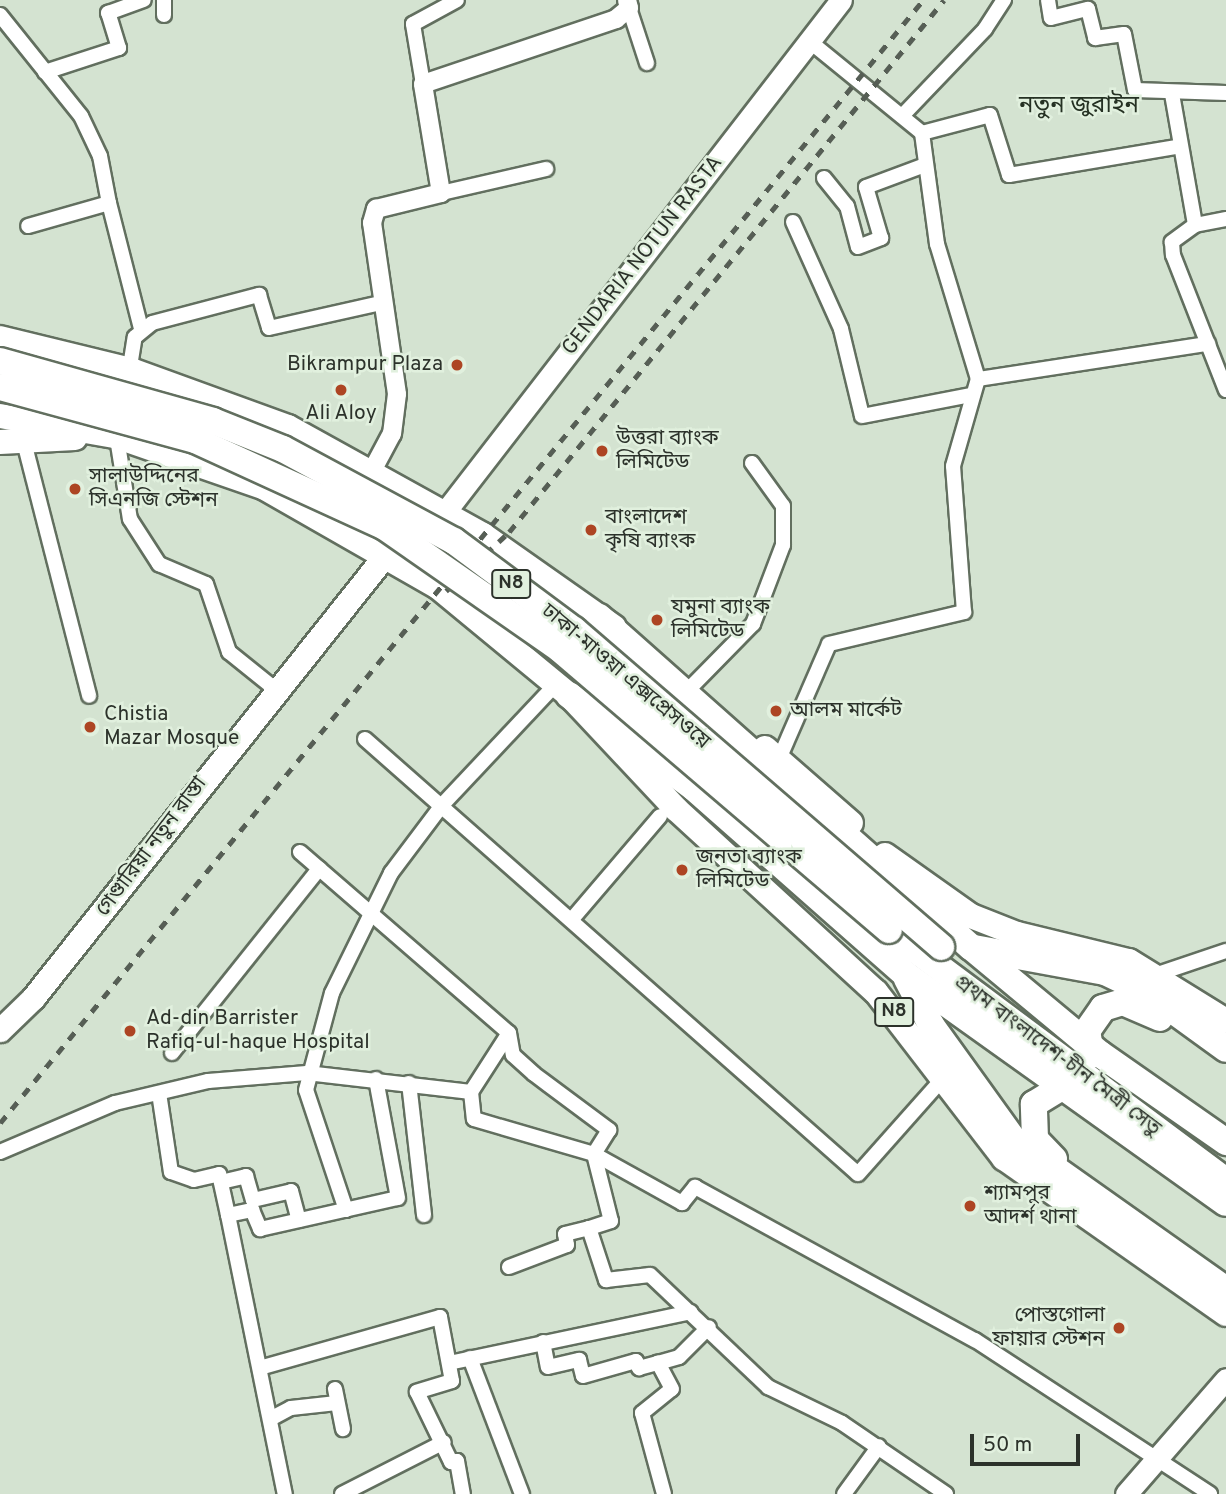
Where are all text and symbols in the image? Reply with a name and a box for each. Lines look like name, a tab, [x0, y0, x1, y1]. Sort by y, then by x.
district label: নতুন জুরাইন	[1019, 93, 1139, 121]
street label: GENDARIA NOTUN RASTA	[557, 151, 729, 361]
place label: Bikrampur Plaza	[287, 352, 443, 378]
marker: Bikrampur Plaza	[449, 357, 465, 373]
marker: Ali Aloy	[333, 382, 349, 398]
place label: Ali Aloy	[305, 401, 377, 427]
place label: উত্তরা ব্যাংক লিমিটেড	[616, 426, 719, 476]
marker: উত্তরা ব্যাংক লিমিটেড	[594, 443, 610, 459]
place label: সালাউদ্দিনের সিএনজি স্টেশন	[89, 464, 218, 514]
marker: সালাউদ্দিনের সিএনজি স্টেশন	[67, 481, 83, 497]
place label: বাংলাদেশ কৃষি ব্যাংক	[605, 505, 696, 555]
marker: বাংলাদেশ কৃষি ব্যাংক	[583, 522, 599, 538]
road number: N8	[490, 568, 532, 600]
place label: যমুনা ব্যাংক লিমিটেড	[671, 595, 770, 645]
street label: ঢাকা-মাওয়া এক্সপ্রেসওয়ে	[535, 599, 715, 755]
marker: যমুনা ব্যাংক লিমিটেড	[649, 612, 665, 628]
place label: আলম মার্কেট	[790, 698, 902, 724]
place label: Chistia Mazar Mosque	[104, 702, 239, 752]
marker: আলম মার্কেট	[768, 703, 784, 719]
marker: Chistia Mazar Mosque	[82, 719, 98, 735]
street label: গেণ্ডারিয়া নতুন রাস্তা	[91, 772, 213, 922]
place label: জনতা ব্যাংক লিমিটেড	[696, 845, 802, 895]
marker: জনতা ব্যাংক লিমিটেড	[674, 862, 690, 878]
street label: প্রথম বাংলাদেশ-চীন মৈত্রী সেতু	[949, 970, 1165, 1142]
road number: N8	[873, 996, 915, 1028]
place label: Ad-din Barrister Rafiq-ul-haque Hospital	[146, 1006, 370, 1056]
marker: Ad-din Barrister Rafiq-ul-haque Hospital	[120, 1021, 140, 1041]
place label: শ্যামপুর আদর্শ থানা	[984, 1181, 1077, 1231]
marker: শ্যামপুর আদর্শ থানা	[962, 1198, 978, 1214]
place label: পোস্তগোলা ফায়ার স্টেশন	[992, 1303, 1105, 1353]
marker: পোস্তগোলা ফায়ার স্টেশন	[1111, 1320, 1127, 1336]
scale bar	[974, 1420, 1084, 1464]
text: 50 m	[983, 1432, 1032, 1459]

